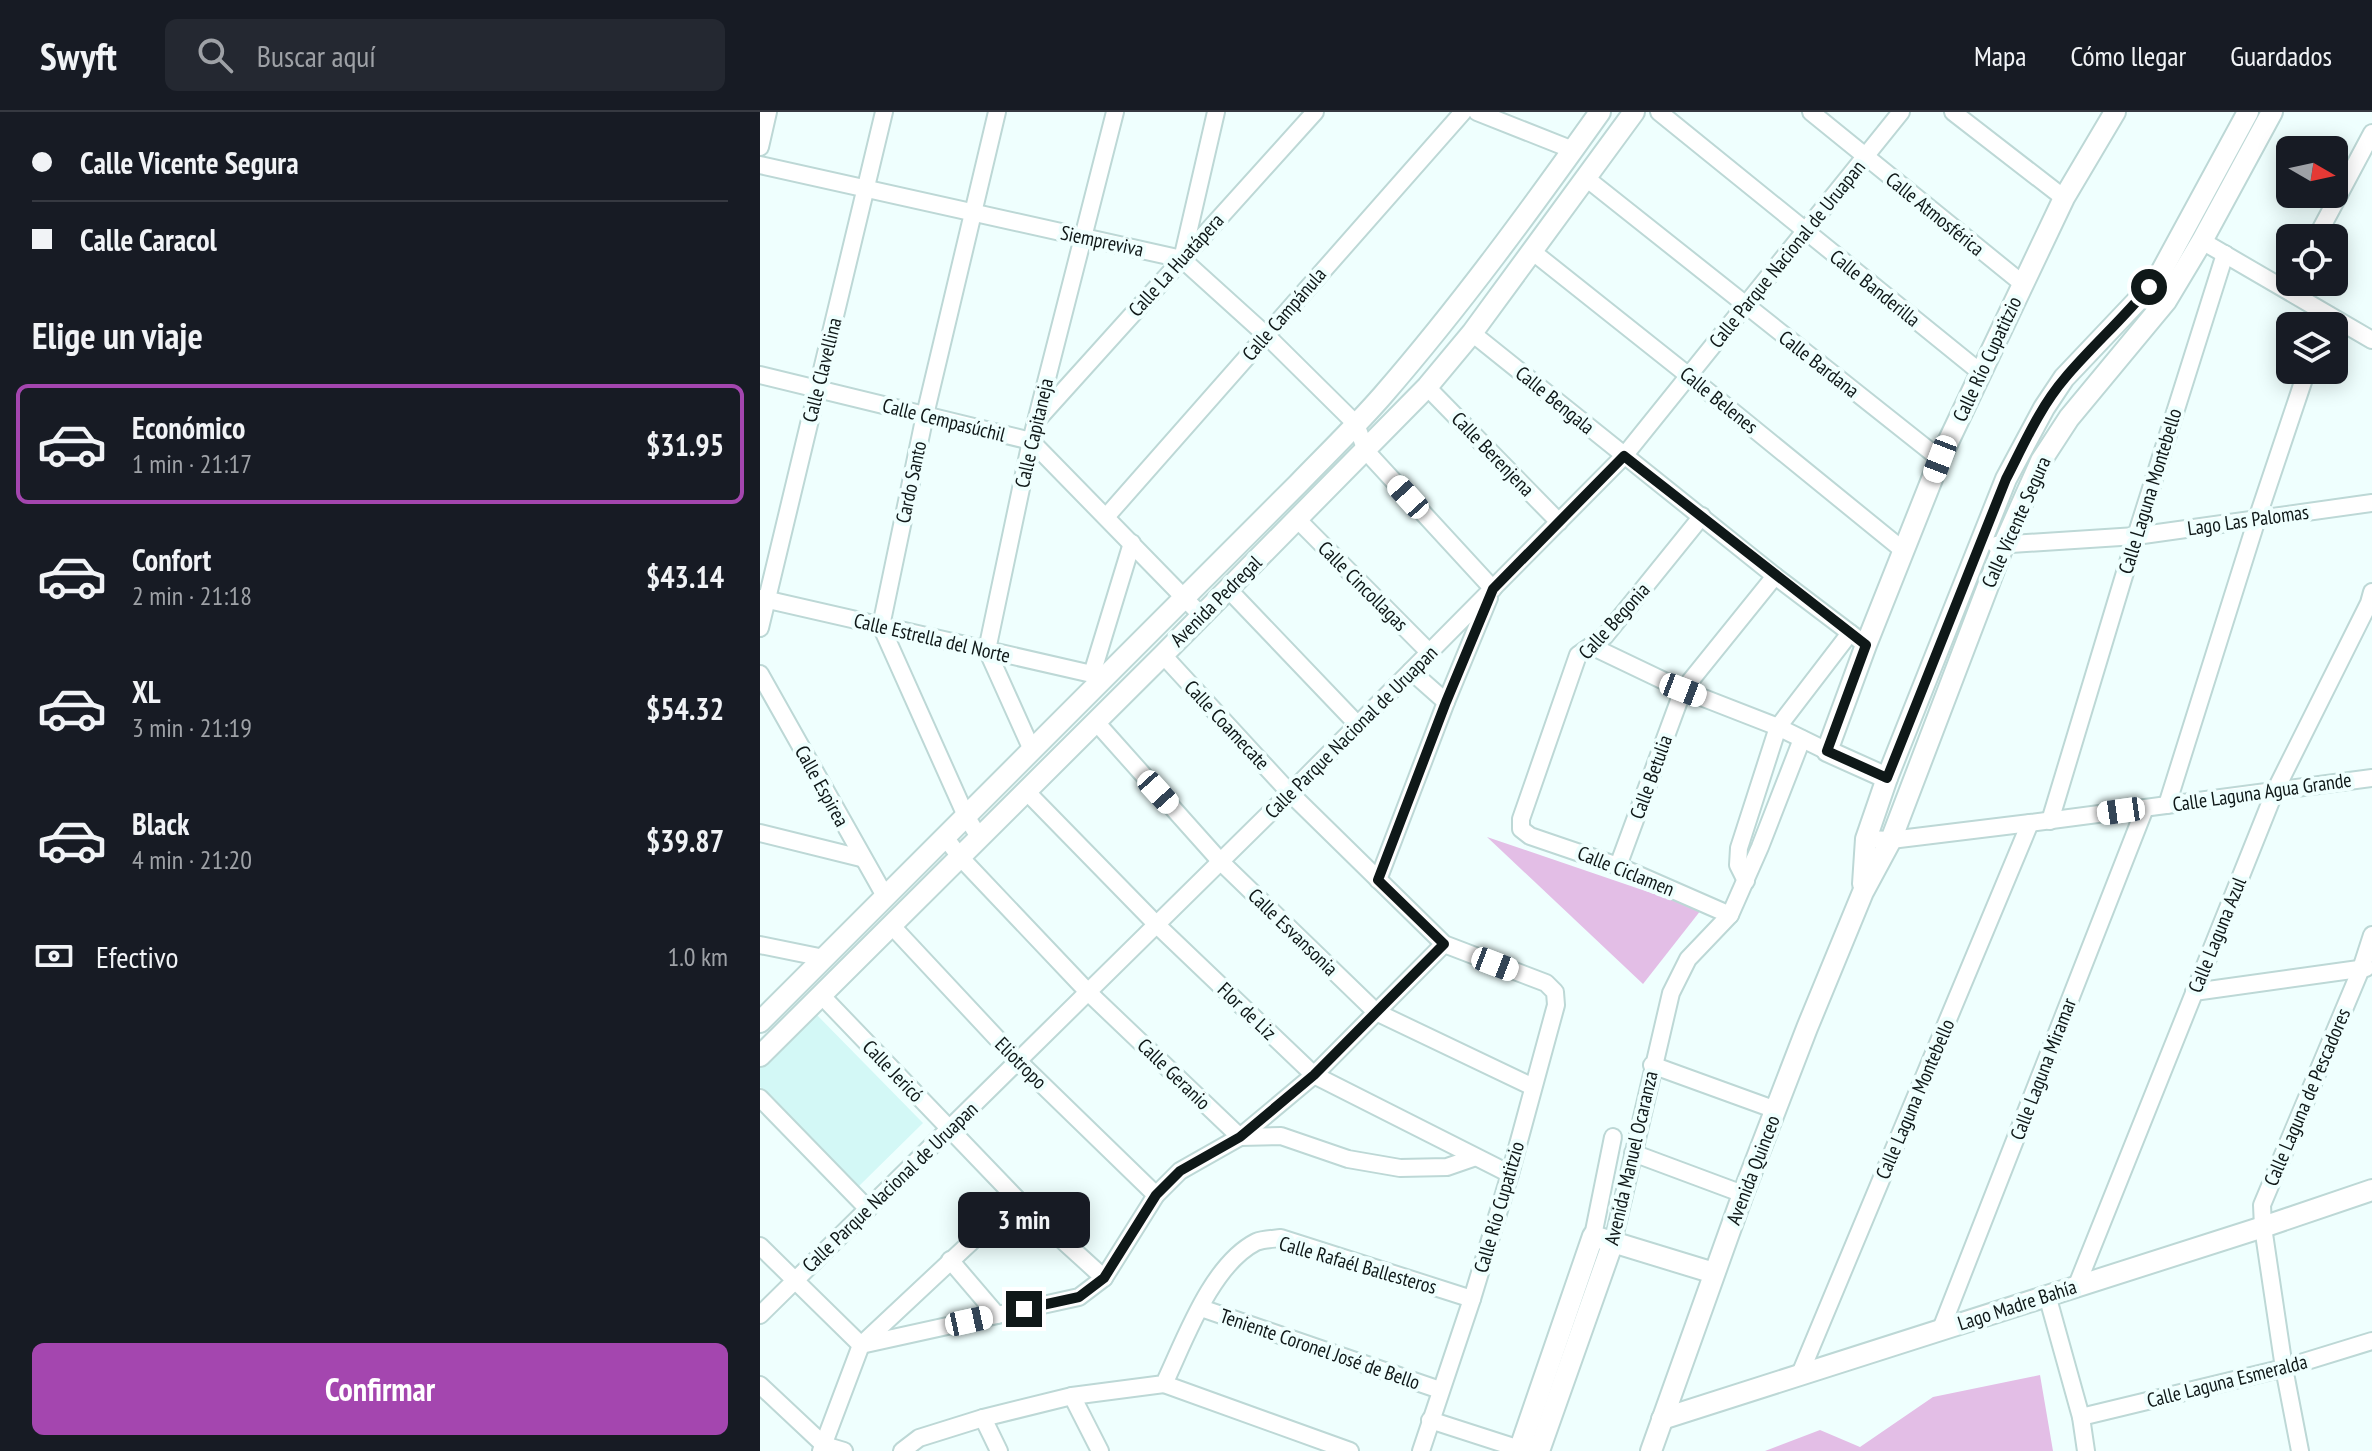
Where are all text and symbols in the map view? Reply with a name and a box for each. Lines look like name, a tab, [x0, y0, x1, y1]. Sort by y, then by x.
search box	[165, 19, 725, 91]
text: Swyft	[40, 31, 117, 80]
icon: search	[193, 33, 237, 77]
text: Buscar aquí	[257, 36, 376, 75]
text: Mapa	[1974, 37, 2026, 74]
text: Cómo llegar	[2070, 37, 2186, 74]
text: Guardados	[2230, 37, 2332, 74]
north arrow	[2276, 136, 2348, 208]
map controls	[2276, 136, 2348, 384]
text: Calle Vicente Segura	[80, 143, 299, 182]
street label: Calle Parque Nacional de Uruapan	[1703, 155, 1871, 353]
street label: Calle Atmosférica	[1880, 166, 1990, 262]
street label: Calle La Huatápera	[1123, 208, 1229, 322]
text: Calle Caracol	[80, 220, 217, 259]
street label: Siempreviva	[1058, 220, 1146, 262]
button: locate	[2276, 224, 2348, 296]
street label: Calle Banderilla	[1824, 244, 1926, 332]
street label: Calle Campánula	[1236, 262, 1332, 366]
route start	[2131, 269, 2167, 305]
street label: Calle Río Cupatitzio	[1947, 292, 2027, 426]
text: Elige un viaje	[32, 312, 203, 359]
button: layers	[2276, 312, 2348, 384]
street label: Calle Clavellina	[796, 315, 848, 425]
street label: Calle Bardana	[1774, 324, 1864, 404]
street label: Calle Bengala	[1510, 360, 1600, 440]
street label: Calle Belenes	[1675, 361, 1764, 440]
street label: Calle Capitaneja	[1009, 376, 1059, 490]
street label: Calle Cempasúchil	[880, 392, 1008, 448]
street label: Calle Laguna Montebello	[2112, 405, 2188, 577]
street label: Calle Berenjena	[1446, 406, 1540, 502]
icon: car	[36, 408, 108, 480]
text: Económico	[132, 408, 245, 447]
text: $31.95	[646, 425, 724, 464]
car	[1920, 432, 1960, 486]
street label: Cardo Santo	[890, 439, 932, 525]
text: 1 min · 21:17	[132, 447, 252, 480]
street label: Calle Vicente Segura	[1975, 452, 2057, 592]
car	[1383, 471, 1433, 523]
street label: Lago Las Palomas	[2186, 499, 2311, 541]
street label: Calle Cincollagas	[1312, 535, 1414, 637]
icon: car	[36, 540, 108, 612]
text: Confort	[132, 540, 211, 579]
street label: Avenida Pedregal	[1165, 549, 1268, 652]
text: $43.14	[646, 557, 724, 596]
street label: Calle Begonia	[1573, 577, 1655, 665]
text: 2 min · 21:18	[132, 579, 252, 612]
street label: Calle Estrella del Norte	[851, 607, 1013, 669]
street label: Calle Parque Nacional de Uruapan	[1259, 640, 1443, 824]
car	[1656, 670, 1710, 710]
icon: car	[36, 672, 108, 744]
text: XL	[132, 672, 161, 711]
street label: Calle Coamecate	[1179, 675, 1275, 775]
text: $54.32	[646, 689, 724, 728]
text: 3 min · 21:19	[132, 711, 252, 744]
street label: Calle Betulia	[1624, 731, 1678, 823]
street label: Calle Espirea	[789, 741, 855, 831]
car	[1133, 766, 1183, 818]
street label: Calle Laguna Agua Grande	[2171, 767, 2353, 817]
car	[2096, 796, 2146, 826]
icon: car	[36, 804, 108, 876]
text: Black	[132, 804, 189, 843]
text: $39.87	[646, 821, 724, 860]
street label: Calle Ciclamen	[1574, 840, 1678, 902]
text: 4 min · 21:20	[132, 843, 252, 876]
street label: Calle Laguna Azul	[2182, 873, 2252, 997]
street label: Calle Esvansonia	[1243, 883, 1343, 981]
icon: cash	[32, 934, 76, 978]
text: Efectivo	[96, 937, 179, 976]
text: 1.0 km	[667, 940, 728, 973]
car	[1468, 944, 1522, 984]
street label: Flor de Liz	[1212, 977, 1282, 1045]
street label: Calle Laguna Miramar	[2004, 994, 2082, 1144]
street label: Calle Laguna de Pescadores	[2258, 1004, 2356, 1190]
street label: Calle Laguna Montebello	[1869, 1015, 1961, 1183]
street label: Eliotropo	[989, 1031, 1053, 1095]
street label: Calle Geranio	[1132, 1033, 1216, 1115]
street label: Calle Jericó	[857, 1034, 929, 1108]
street label: Avenida Manuel Ocaranza	[1598, 1068, 1664, 1248]
street label: Calle Parque Nacional de Uruapan	[797, 1096, 983, 1278]
street label: Avenida Quinceo	[1720, 1112, 1786, 1228]
street label: Calle Río Cupatitzio	[1468, 1138, 1530, 1276]
callout: 3 min	[958, 1193, 1090, 1249]
text: 3 min	[998, 1203, 1050, 1236]
street label: Calle Rafaél Ballesteros	[1276, 1230, 1440, 1300]
street label: Lago Madre Bahía	[1954, 1274, 2080, 1336]
route end	[1006, 1291, 1042, 1327]
street label: Teniente Coronel José de Bello	[1217, 1303, 1423, 1395]
car	[943, 1304, 995, 1338]
button: Confirmar	[32, 1343, 728, 1435]
street label: Calle Laguna Esmeralda	[2144, 1348, 2310, 1414]

